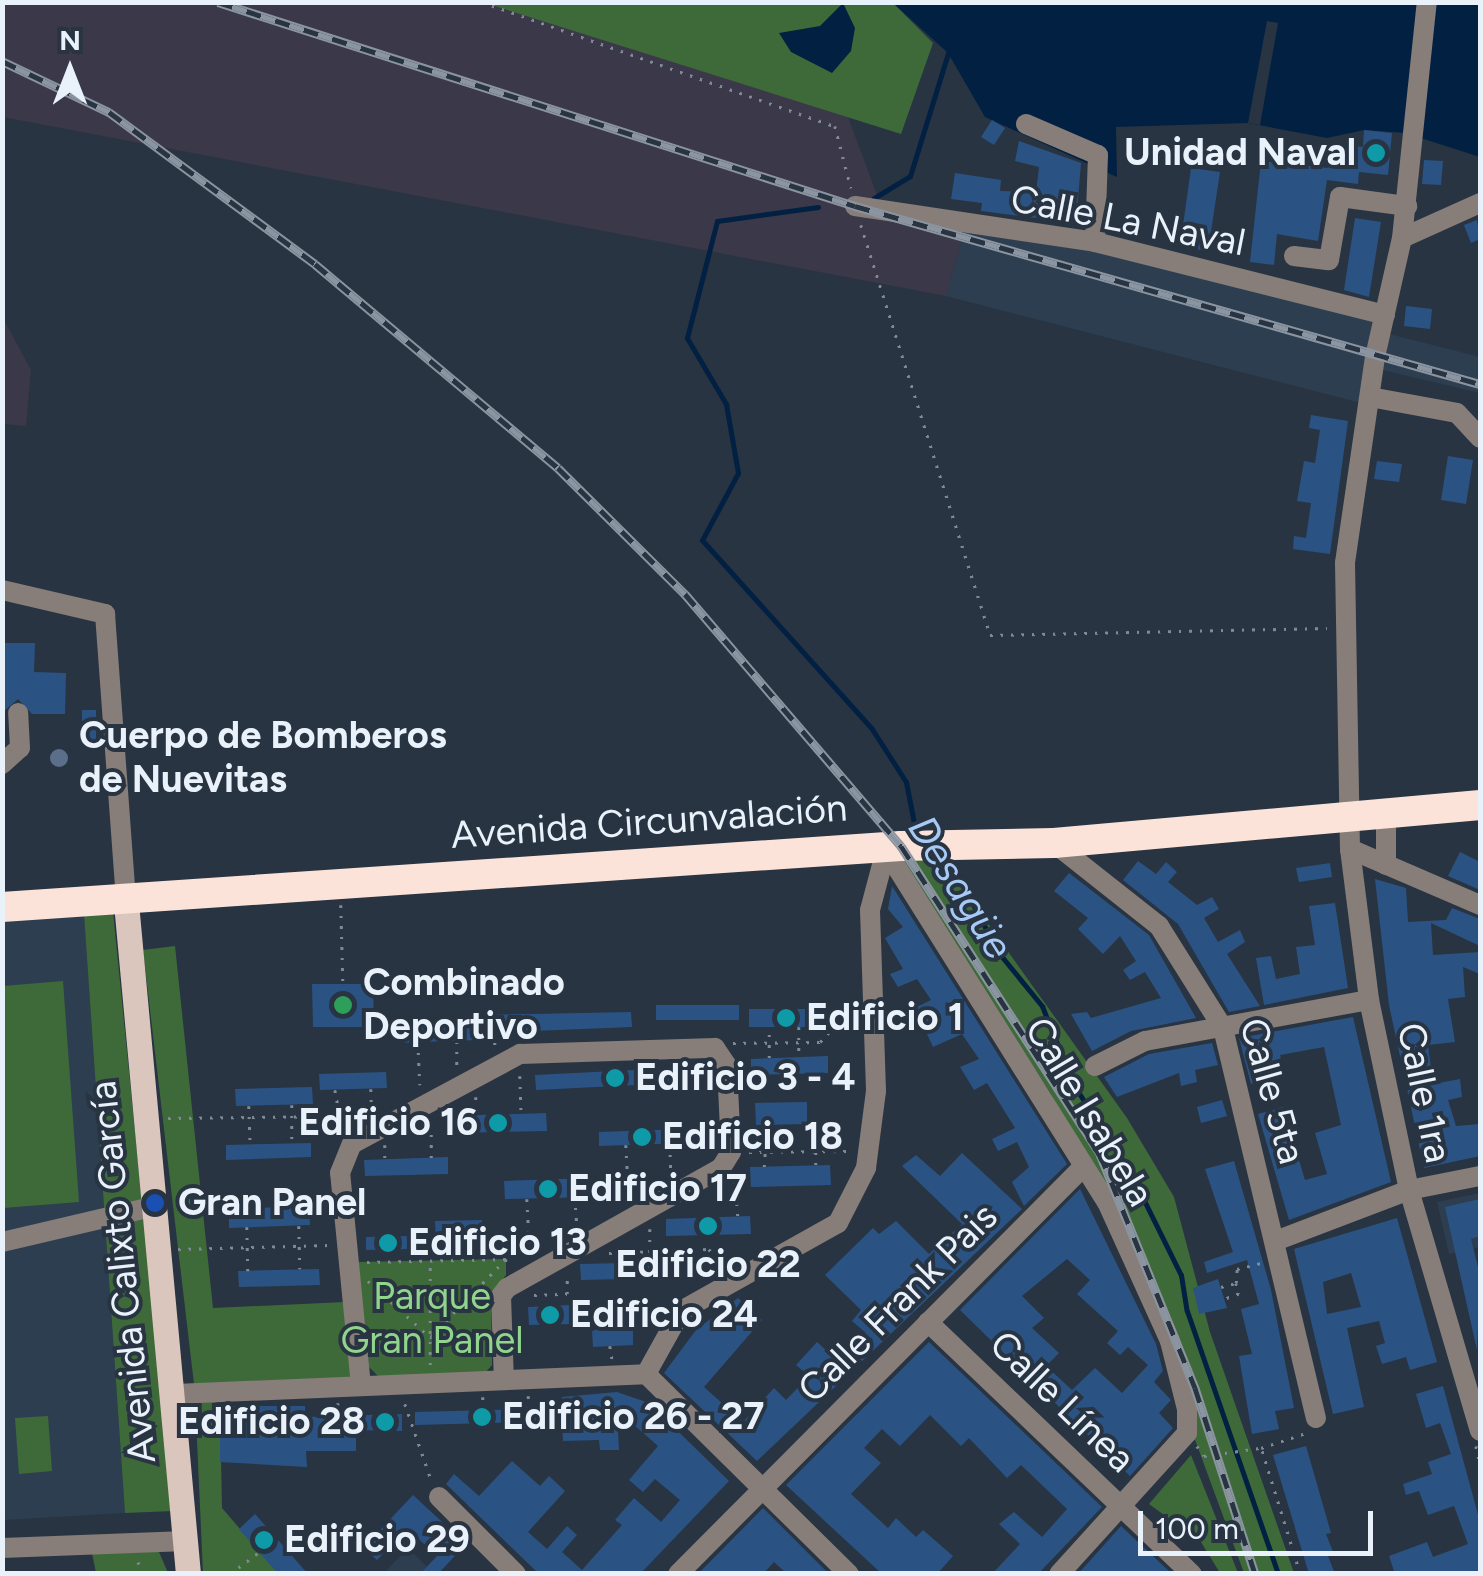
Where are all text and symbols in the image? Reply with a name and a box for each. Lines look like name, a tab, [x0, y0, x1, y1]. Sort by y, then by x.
north arrow	[20, 20, 120, 120]
text: N	[59, 23, 81, 57]
place label: Unidad Naval	[1124, 130, 1356, 176]
marker: Unidad Naval	[1365, 142, 1387, 164]
street label: Calle La Naval	[1007, 176, 1249, 266]
place label: Cuerpo de Bomberos de Nuevitas	[79, 713, 447, 802]
marker: Cuerpo de Bomberos de Nuevitas	[48, 747, 70, 769]
street label: Avenida Circunvalación	[449, 785, 849, 859]
water label: Desagüe	[898, 807, 1024, 967]
place label: Combinado Deportivo	[363, 960, 565, 1050]
marker: Combinado Deportivo	[332, 994, 354, 1016]
place label: Edificio 1	[806, 995, 964, 1041]
marker: Edificio 1	[775, 1007, 797, 1029]
street label: Calle Isabela	[1015, 1009, 1163, 1215]
street label: Calle 5ta	[1230, 1013, 1314, 1169]
street label: Calle 1ra	[1387, 1019, 1461, 1167]
place label: Edificio 3 - 4	[635, 1055, 855, 1101]
marker: Edificio 3 - 4	[604, 1067, 626, 1089]
street label: Avenida Calixto García	[80, 1079, 166, 1465]
place label: Edificio 16	[298, 1100, 478, 1146]
marker: Edificio 16	[487, 1112, 509, 1134]
place label: Edificio 18	[662, 1114, 843, 1160]
marker: Edificio 18	[631, 1126, 653, 1148]
place label: Edificio 17	[568, 1166, 747, 1212]
marker: Edificio 17	[537, 1178, 559, 1200]
place label: Gran Panel	[178, 1180, 366, 1226]
marker: Gran Panel	[142, 1190, 168, 1216]
street label: Calle Frank Pais	[789, 1194, 1007, 1412]
marker: Edificio 22	[697, 1215, 719, 1237]
place label: Edificio 13	[408, 1220, 587, 1266]
marker: Edificio 13	[377, 1232, 399, 1254]
place label: Edificio 22	[615, 1242, 801, 1288]
park label: Parque Gran Panel	[340, 1274, 524, 1364]
place label: Edificio 24	[570, 1292, 758, 1338]
marker: Edificio 24	[539, 1304, 561, 1326]
street label: Calle Línea	[980, 1322, 1144, 1482]
place label: Edificio 26 - 27	[502, 1394, 764, 1440]
place label: Edificio 28	[178, 1399, 365, 1445]
marker: Edificio 26 - 27	[471, 1406, 493, 1428]
marker: Edificio 28	[374, 1411, 396, 1433]
scale bar	[1143, 1491, 1378, 1553]
text: 100 m	[1155, 1510, 1239, 1547]
place label: Edificio 29	[284, 1517, 470, 1563]
marker: Edificio 29	[253, 1529, 275, 1551]

